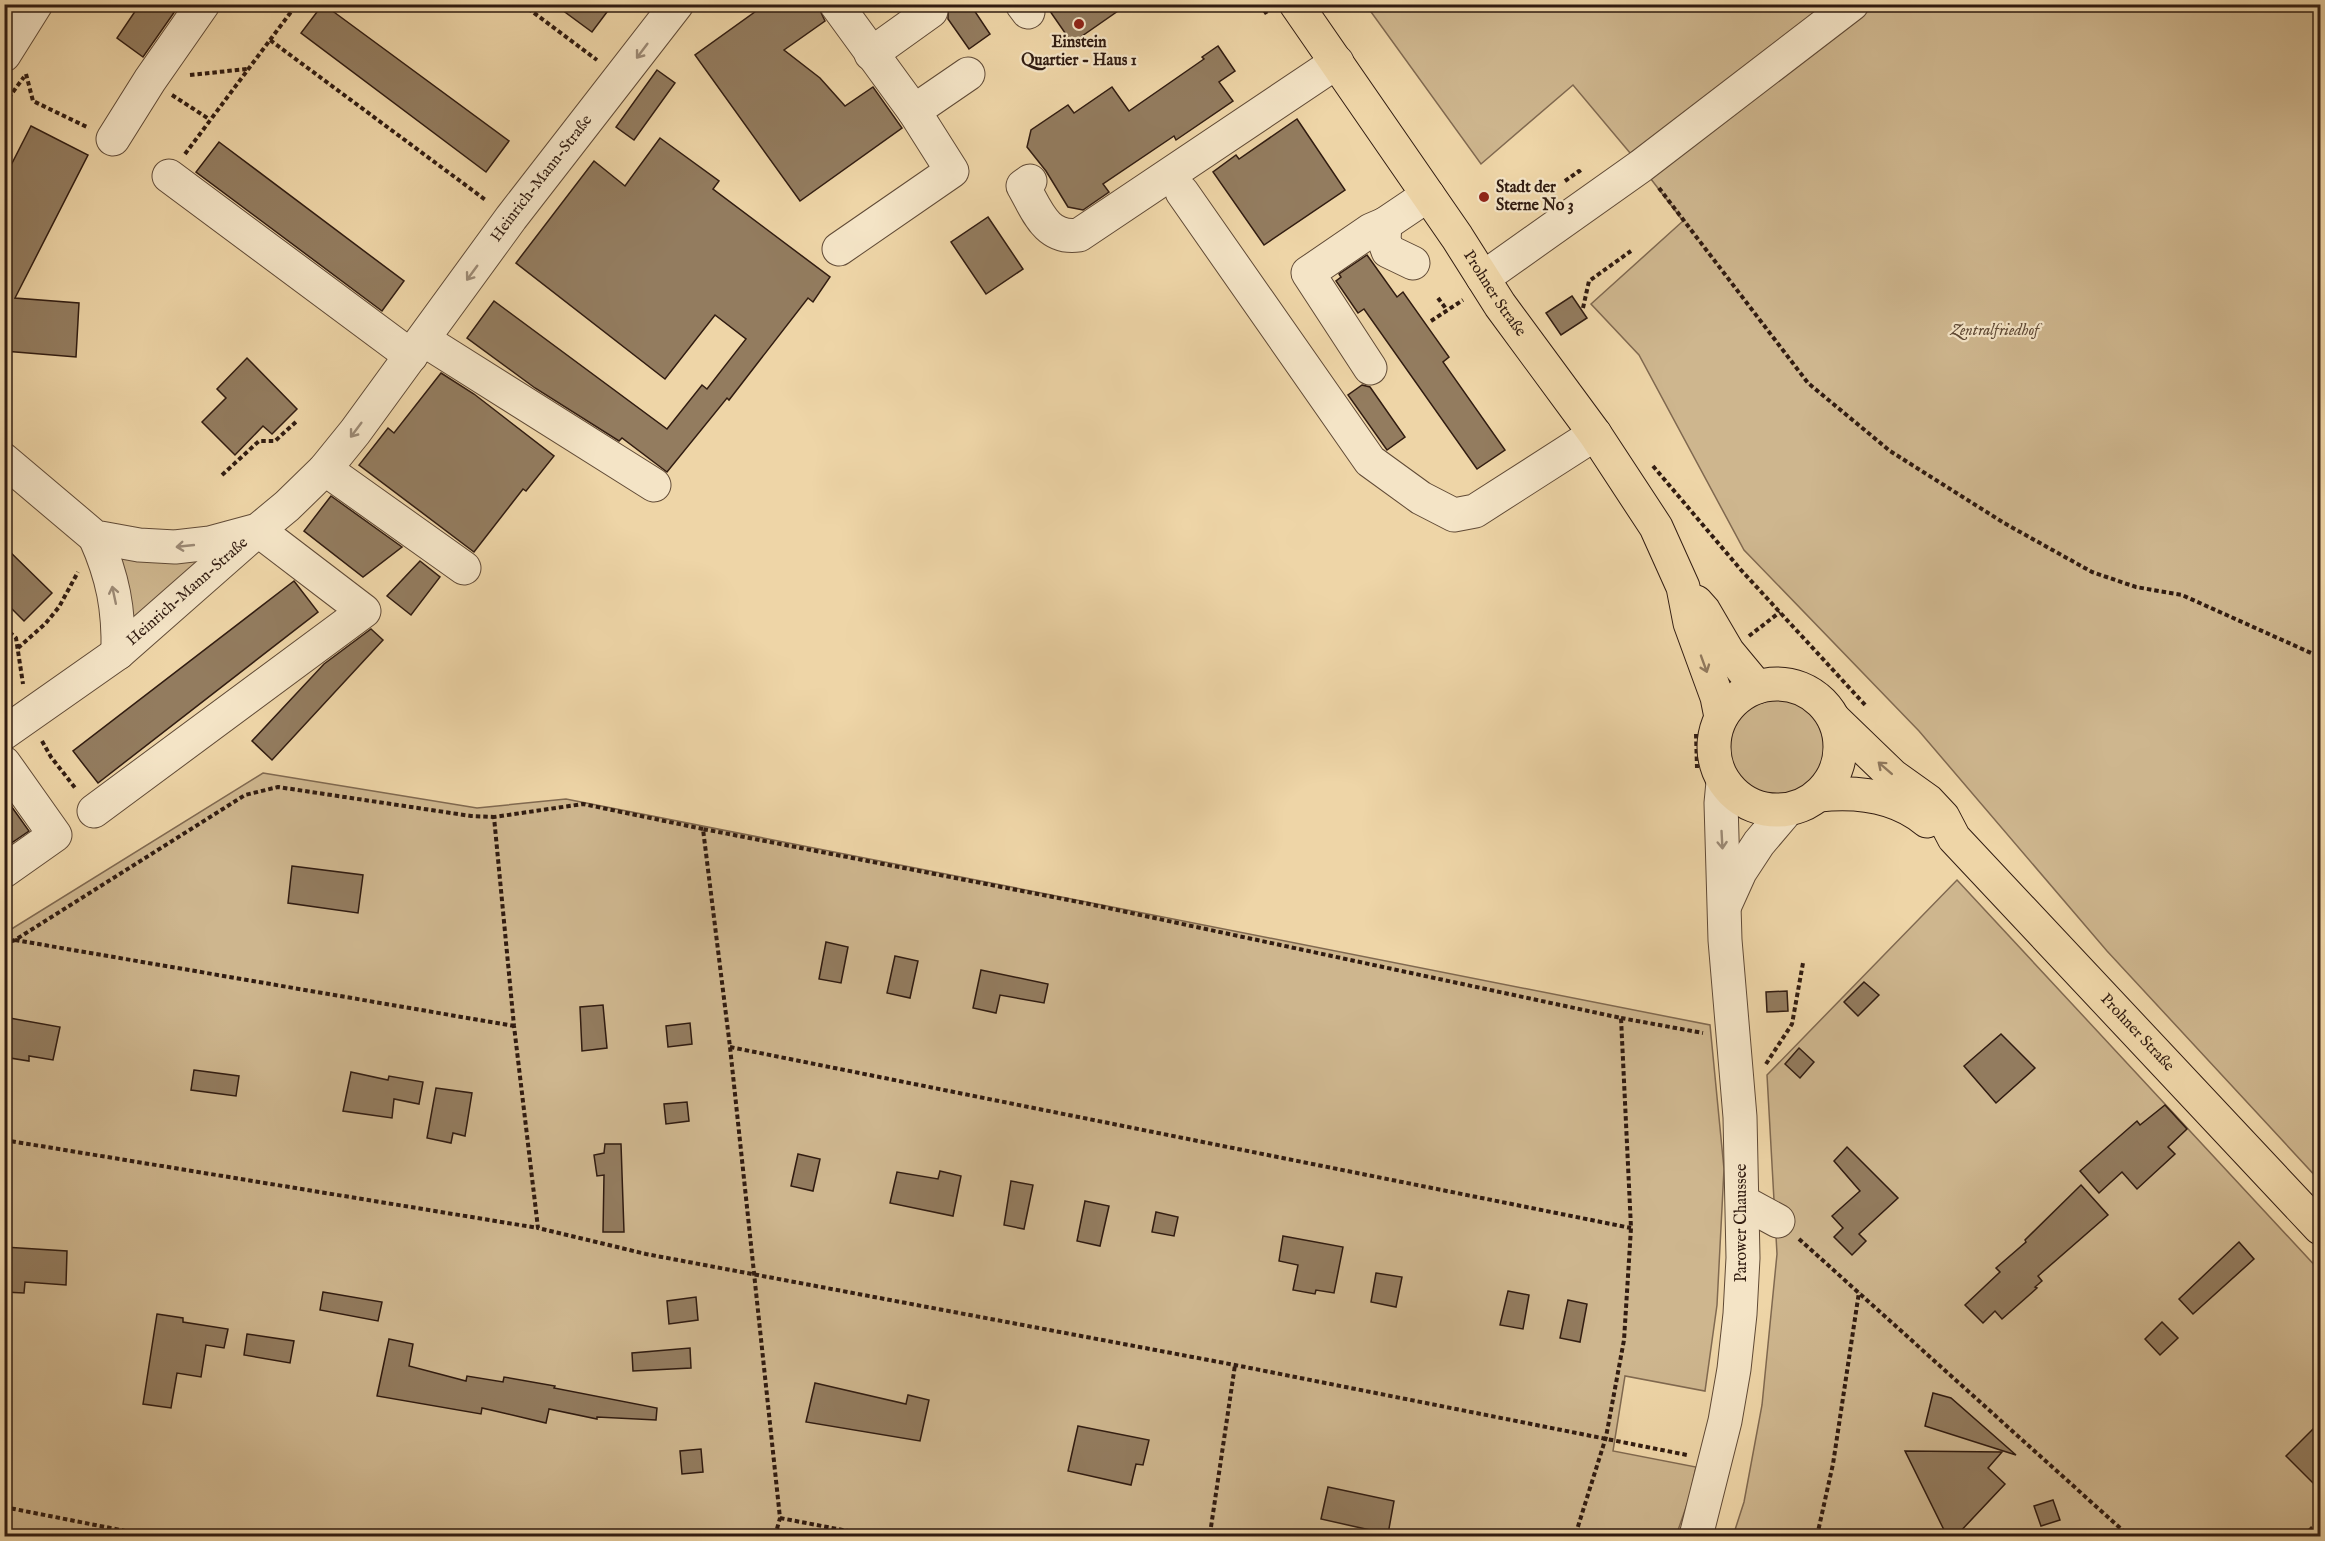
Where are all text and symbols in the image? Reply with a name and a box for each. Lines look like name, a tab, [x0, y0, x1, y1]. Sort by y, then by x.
marker: Einstein Quartier - Haus 1	[1072, 17, 1086, 31]
place label: Einstein Quartier - Haus 1	[1021, 33, 1137, 71]
one-way arrow	[635, 43, 648, 59]
street label: Heinrich-Mann-Straße	[487, 111, 597, 246]
place label: Stadt der Sterne No 3	[1496, 178, 1574, 216]
marker: Stadt der Sterne No 3	[1477, 190, 1491, 204]
street label: Prohner Straße	[1458, 247, 1530, 341]
one-way arrow	[466, 264, 478, 280]
park label: Zentralfriedhof	[1949, 321, 2043, 341]
one-way arrow	[350, 421, 363, 437]
street label: Heinrich-Mann-Straße	[123, 533, 253, 651]
one-way arrow	[175, 541, 195, 552]
one-way arrow	[108, 585, 119, 605]
one-way arrow	[1700, 654, 1711, 673]
one-way arrow	[1877, 761, 1892, 775]
one-way arrow	[1716, 830, 1728, 849]
street label: Prohner Straße	[2096, 990, 2178, 1076]
street label: Parower Chaussee	[1732, 1164, 1752, 1282]

